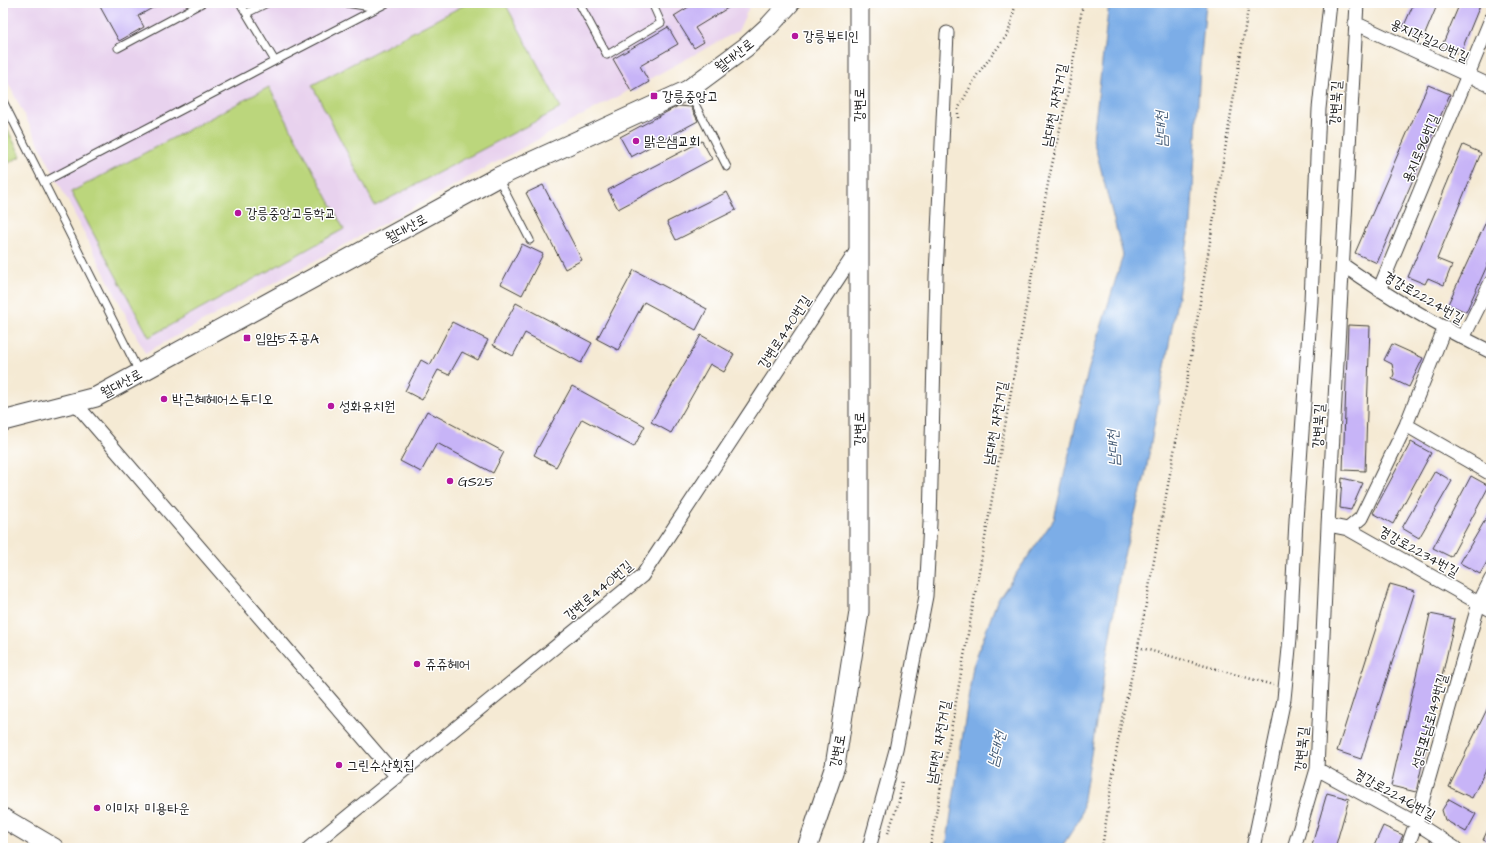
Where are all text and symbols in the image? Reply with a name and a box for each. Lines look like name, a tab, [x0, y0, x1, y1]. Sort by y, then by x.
street label: 용지각길20번길	[1387, 14, 1473, 68]
place label: 강릉뷰티인	[803, 27, 859, 47]
marker: 강릉뷰티인	[790, 31, 800, 41]
street label: 월대산로	[711, 34, 759, 78]
street label: 남대천 자전거길	[1037, 61, 1073, 149]
street label: 강변북길	[1325, 79, 1347, 126]
place label: 강릉중앙고	[662, 87, 718, 107]
street label: 강변로	[850, 88, 870, 122]
marker: 강릉중앙고	[649, 91, 659, 101]
water label: 남대천	[1151, 109, 1172, 147]
street label: 용지로96번길	[1397, 110, 1445, 186]
place label: 맑은샘교회	[644, 132, 700, 152]
marker: 맑은샘교회	[631, 136, 641, 146]
place label: 강릉중앙고등학교	[246, 204, 336, 224]
marker: 강릉중앙고등학교	[233, 208, 243, 218]
street label: 월대산로	[382, 209, 431, 249]
street label: 경강로2224번길	[1380, 267, 1468, 329]
street label: 강변로440번길	[754, 291, 817, 373]
place label: 입암5주공A	[255, 329, 319, 349]
marker: 입암5주공A	[242, 333, 252, 343]
street label: 월대산로	[97, 364, 146, 404]
street label: 남대천 자전거길	[979, 379, 1013, 467]
place label: 박근혜헤어스튜디오	[172, 390, 273, 410]
marker: 박근혜헤어스튜디오	[159, 394, 169, 404]
place label: 성화유치원	[339, 397, 395, 417]
marker: 성화유치원	[326, 401, 336, 411]
street label: 강변북길	[1308, 402, 1330, 449]
street label: 강변로	[850, 412, 870, 446]
water label: 남대천	[1102, 428, 1125, 466]
place label: GS25	[458, 472, 495, 492]
marker: GS25	[445, 476, 455, 486]
street label: 경강로2234번길	[1375, 522, 1463, 583]
street label: 강변로440번길	[560, 556, 638, 625]
place label: 쥬쥬헤어	[425, 655, 470, 675]
marker: 쥬쥬헤어	[412, 659, 422, 669]
street label: 성덕포남로149번길	[1407, 671, 1453, 771]
street label: 남대천 자전거길	[922, 698, 956, 786]
street label: 강변북길	[1290, 725, 1314, 772]
water label: 남대천	[982, 727, 1012, 769]
street label: 강변로	[825, 733, 851, 770]
place label: 그린수산횟집	[347, 756, 415, 776]
marker: 그린수산횟집	[334, 760, 344, 770]
street label: 경강로2246번길	[1350, 764, 1440, 826]
place label: 이미자 미용타운	[105, 799, 189, 819]
marker: 이미자 미용타운	[92, 803, 102, 813]

